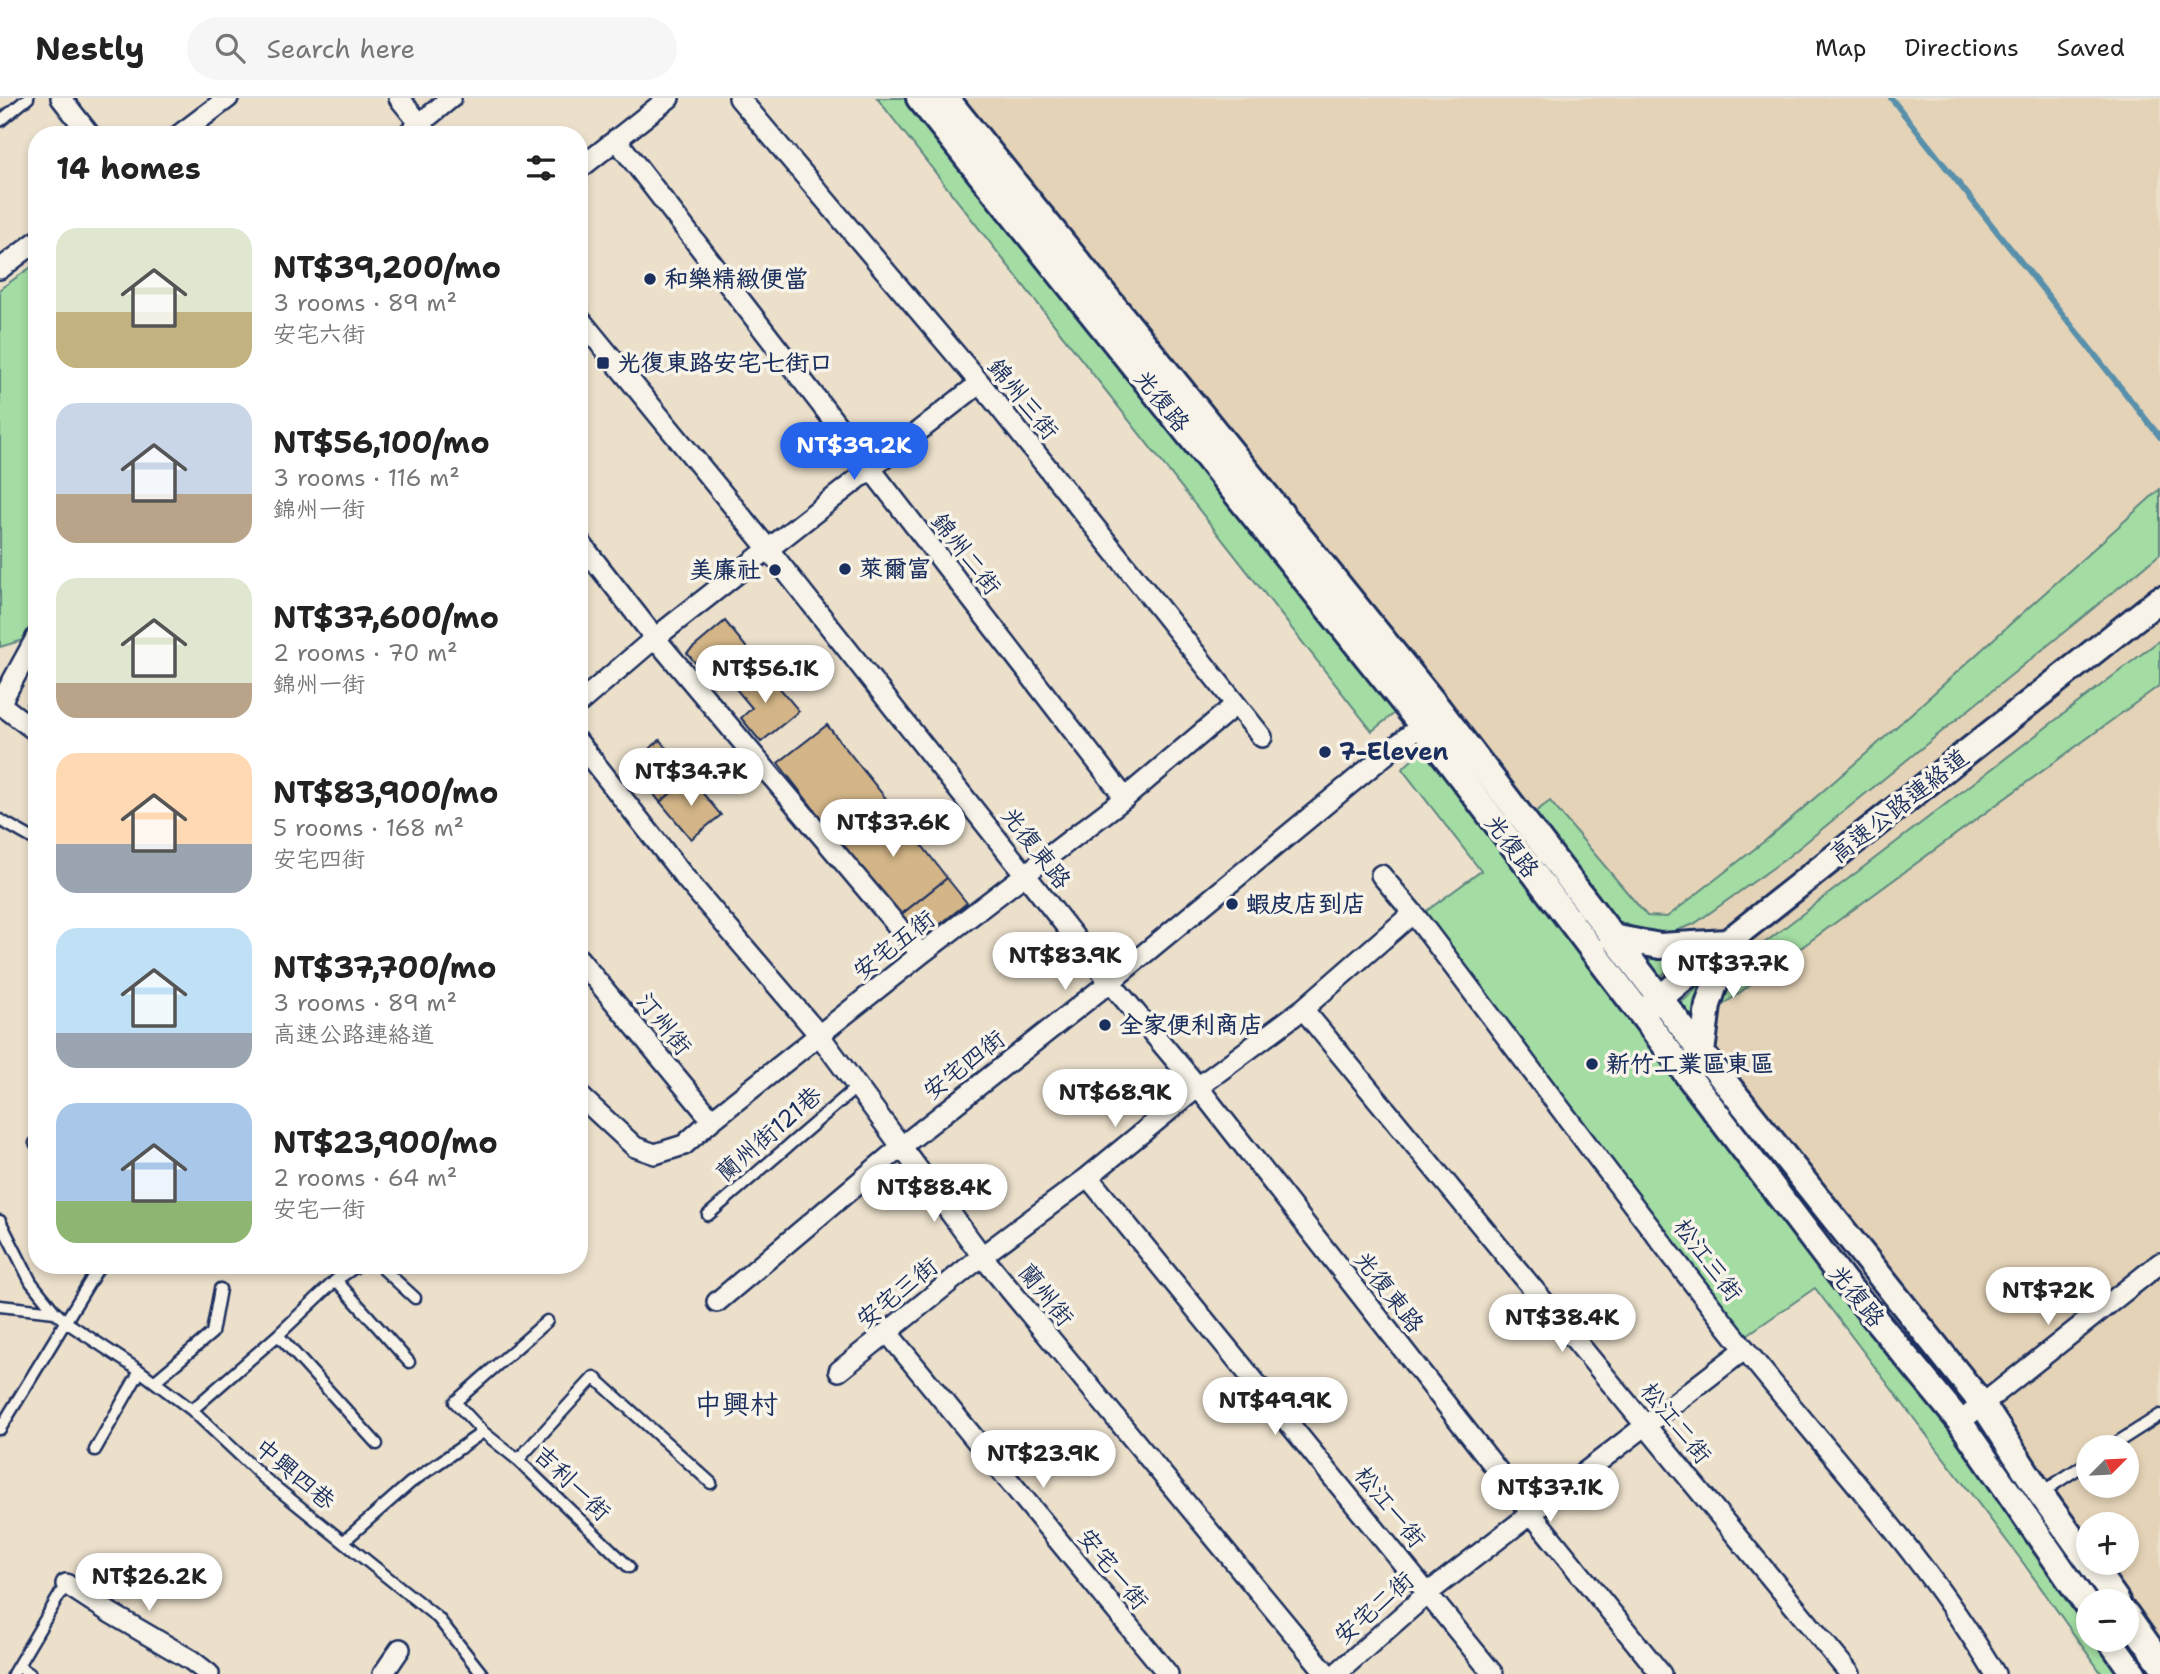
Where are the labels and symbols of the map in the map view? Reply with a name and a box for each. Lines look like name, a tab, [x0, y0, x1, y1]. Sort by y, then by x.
place label: 和樂精緻便當	[664, 263, 808, 295]
marker: 和樂精緻便當	[642, 271, 658, 287]
place label: 光復東路安宅七街口	[617, 347, 833, 379]
street label: 錦州三街	[980, 352, 1066, 446]
marker: 光復東路安宅七街口	[595, 355, 611, 371]
street label: 光復路	[1127, 363, 1197, 439]
pin: NT$39.2K	[782, 422, 926, 482]
street label: 錦州二街	[924, 506, 1008, 602]
place label: 萊爾富	[859, 553, 931, 585]
place label: 美廉社	[689, 554, 761, 586]
marker: 萊爾富	[837, 561, 853, 577]
marker: 美廉社	[767, 562, 783, 578]
pin: NT$56.1K	[693, 646, 837, 705]
place label: 7-Eleven	[1339, 736, 1449, 768]
street label: 高速公路連絡道	[1823, 742, 1975, 870]
marker: 7-Eleven	[1317, 744, 1333, 760]
pin: NT$34.7K	[619, 748, 763, 808]
pin: NT$37.6K	[821, 800, 965, 859]
street label: 光復東路	[994, 800, 1078, 896]
street label: 光復路	[1478, 808, 1546, 884]
place label: 蝦皮店到店	[1246, 888, 1366, 920]
marker: 蝦皮店到店	[1224, 896, 1240, 912]
street label: 安宅五街	[846, 903, 942, 987]
pin: NT$83.9K	[993, 932, 1137, 992]
pin: NT$37.7K	[1661, 940, 1805, 1000]
street label: 汀州街	[629, 986, 699, 1062]
place label: 全家便利商店	[1119, 1009, 1263, 1041]
marker: 全家便利商店	[1097, 1017, 1113, 1033]
street label: 安宅四街	[916, 1023, 1012, 1107]
place label: 新竹工業區東區	[1606, 1048, 1774, 1080]
marker: 新竹工業區東區	[1584, 1056, 1600, 1072]
pin: NT$68.9K	[1043, 1070, 1187, 1129]
street label: 蘭州街121巷	[709, 1079, 829, 1189]
pin: NT$88.4K	[862, 1164, 1006, 1224]
street label: 松江三街	[1666, 1212, 1750, 1308]
street label: 光復東路	[1347, 1244, 1431, 1340]
street label: 安宅三街	[850, 1250, 944, 1336]
street label: 蘭州街	[1011, 1257, 1081, 1333]
street label: 光復路	[1822, 1258, 1892, 1334]
pin: NT$72K	[1991, 1268, 2105, 1327]
pin: NT$38.4K	[1490, 1294, 1634, 1354]
street label: 松江二街	[1633, 1376, 1719, 1470]
pin: NT$49.9K	[1203, 1378, 1347, 1437]
district label: 中興村	[694, 1385, 778, 1423]
pin: NT$23.9K	[971, 1430, 1115, 1490]
street label: 中興四巷	[248, 1431, 342, 1517]
north arrow	[2076, 1435, 2138, 1498]
street label: 吉利一街	[526, 1438, 618, 1528]
street label: 松江一街	[1347, 1460, 1433, 1554]
pin: NT$37.1K	[1478, 1464, 1622, 1524]
street label: 安宅一街	[1070, 1522, 1156, 1616]
pin: NT$26.2K	[77, 1554, 221, 1613]
street label: 安宅二街	[1327, 1564, 1421, 1652]

